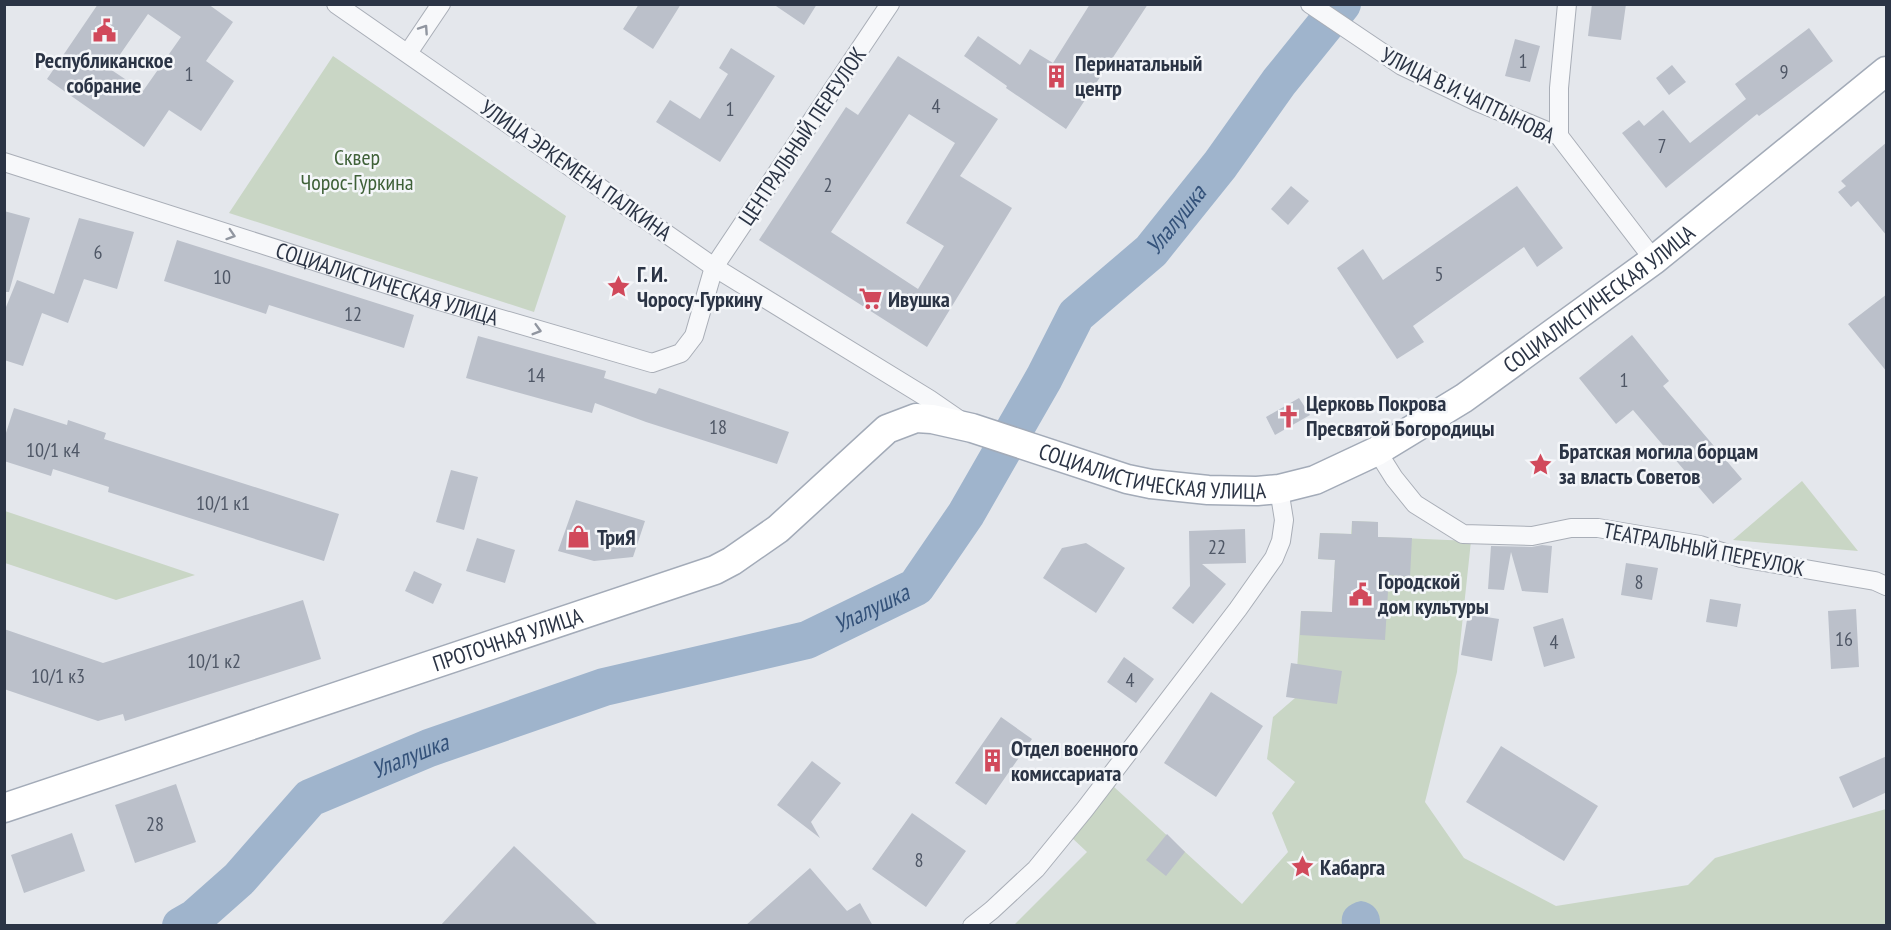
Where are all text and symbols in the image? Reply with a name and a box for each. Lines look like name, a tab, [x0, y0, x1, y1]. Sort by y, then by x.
public building icon: Республиканское собрание	[91, 18, 117, 44]
one-way arrow	[417, 24, 428, 35]
street label: ЦЕНТРАЛЬНЫЙ ПЕРЕУЛОК	[732, 41, 872, 231]
street label: УЛИЦА В.И.ЧАПТЫНОВА	[1377, 41, 1560, 149]
place label: Республиканское собрание	[35, 46, 173, 99]
house number: 1	[1519, 48, 1528, 74]
place label: Перинатальный центр	[1075, 49, 1202, 102]
house number: 9	[1780, 59, 1789, 85]
house number: 1	[185, 61, 194, 87]
building icon: Перинатальный центр	[1044, 63, 1070, 89]
street label: УЛИЦА ЭРКЕМЕНА ПАЛКИНА	[475, 93, 678, 247]
house number: 4	[932, 93, 941, 119]
house number: 1	[726, 96, 735, 122]
house number: 7	[1658, 133, 1667, 159]
park label: Сквер Чорос-Гуркина	[301, 143, 414, 196]
house number: 2	[824, 172, 833, 198]
water label: Улалушка	[1138, 177, 1214, 261]
street label: СОЦИАЛИСТИЧЕСКАЯ УЛИЦА	[1498, 218, 1701, 379]
one-way arrow	[225, 228, 236, 240]
street label: СОЦИАЛИСТИЧЕСКАЯ УЛИЦА	[272, 236, 502, 332]
house number: 6	[94, 239, 103, 265]
place label: Г. И. Чоросу-Гуркину	[637, 260, 764, 313]
house number: 5	[1435, 261, 1444, 287]
house number: 10	[213, 264, 231, 290]
place icon: Г. И. Чоросу-Гуркину	[606, 274, 632, 300]
place label: Ивушка	[888, 285, 950, 313]
supermarket icon: Ивушка	[857, 286, 883, 312]
house number: 12	[344, 301, 362, 327]
one-way arrow	[531, 323, 542, 335]
house number: 14	[527, 362, 545, 388]
house number: 1	[1620, 367, 1629, 393]
place label: Церковь Покрова Пресвятой Богородицы	[1306, 389, 1495, 442]
church icon: Церковь Покрова Пресвятой Богородицы	[1275, 403, 1301, 429]
house number: 18	[709, 414, 727, 440]
house number: 10/1 к4	[26, 437, 80, 463]
street label: СОЦИАЛИСТИЧЕСКАЯ УЛИЦА	[1035, 437, 1268, 505]
place label: Братская могила борцам за власть Советов	[1559, 437, 1758, 490]
place icon: Братская могила борцам за власть Советов	[1528, 451, 1554, 477]
house number: 10/1 к1	[196, 490, 250, 516]
street label: ТЕАТРАЛЬНЫЙ ПЕРЕУЛОК	[1601, 516, 1807, 582]
place label: ТриЯ	[597, 523, 636, 551]
shop icon: ТриЯ	[566, 524, 592, 550]
house number: 22	[1208, 534, 1226, 560]
place label: Городской дом культуры	[1377, 567, 1489, 620]
house number: 8	[1635, 569, 1644, 595]
water label: Улалушка	[828, 576, 915, 640]
public building icon: Городской дом культуры	[1347, 581, 1373, 607]
street label: ПРОТОЧНАЯ УЛИЦА	[429, 601, 587, 677]
house number: 16	[1835, 626, 1853, 652]
house number: 4	[1550, 629, 1559, 655]
house number: 10/1 к2	[187, 648, 241, 674]
house number: 10/1 к3	[31, 663, 85, 689]
house number: 4	[1126, 667, 1135, 693]
water label: Улалушка	[367, 726, 454, 785]
place label: Отдел военного комиссариата	[1011, 734, 1138, 787]
building icon: Отдел военного комиссариата	[980, 748, 1006, 774]
house number: 28	[146, 811, 164, 837]
house number: 8	[915, 847, 924, 873]
place label: Кабарга	[1320, 853, 1385, 881]
place icon: Кабарга	[1289, 854, 1315, 880]

